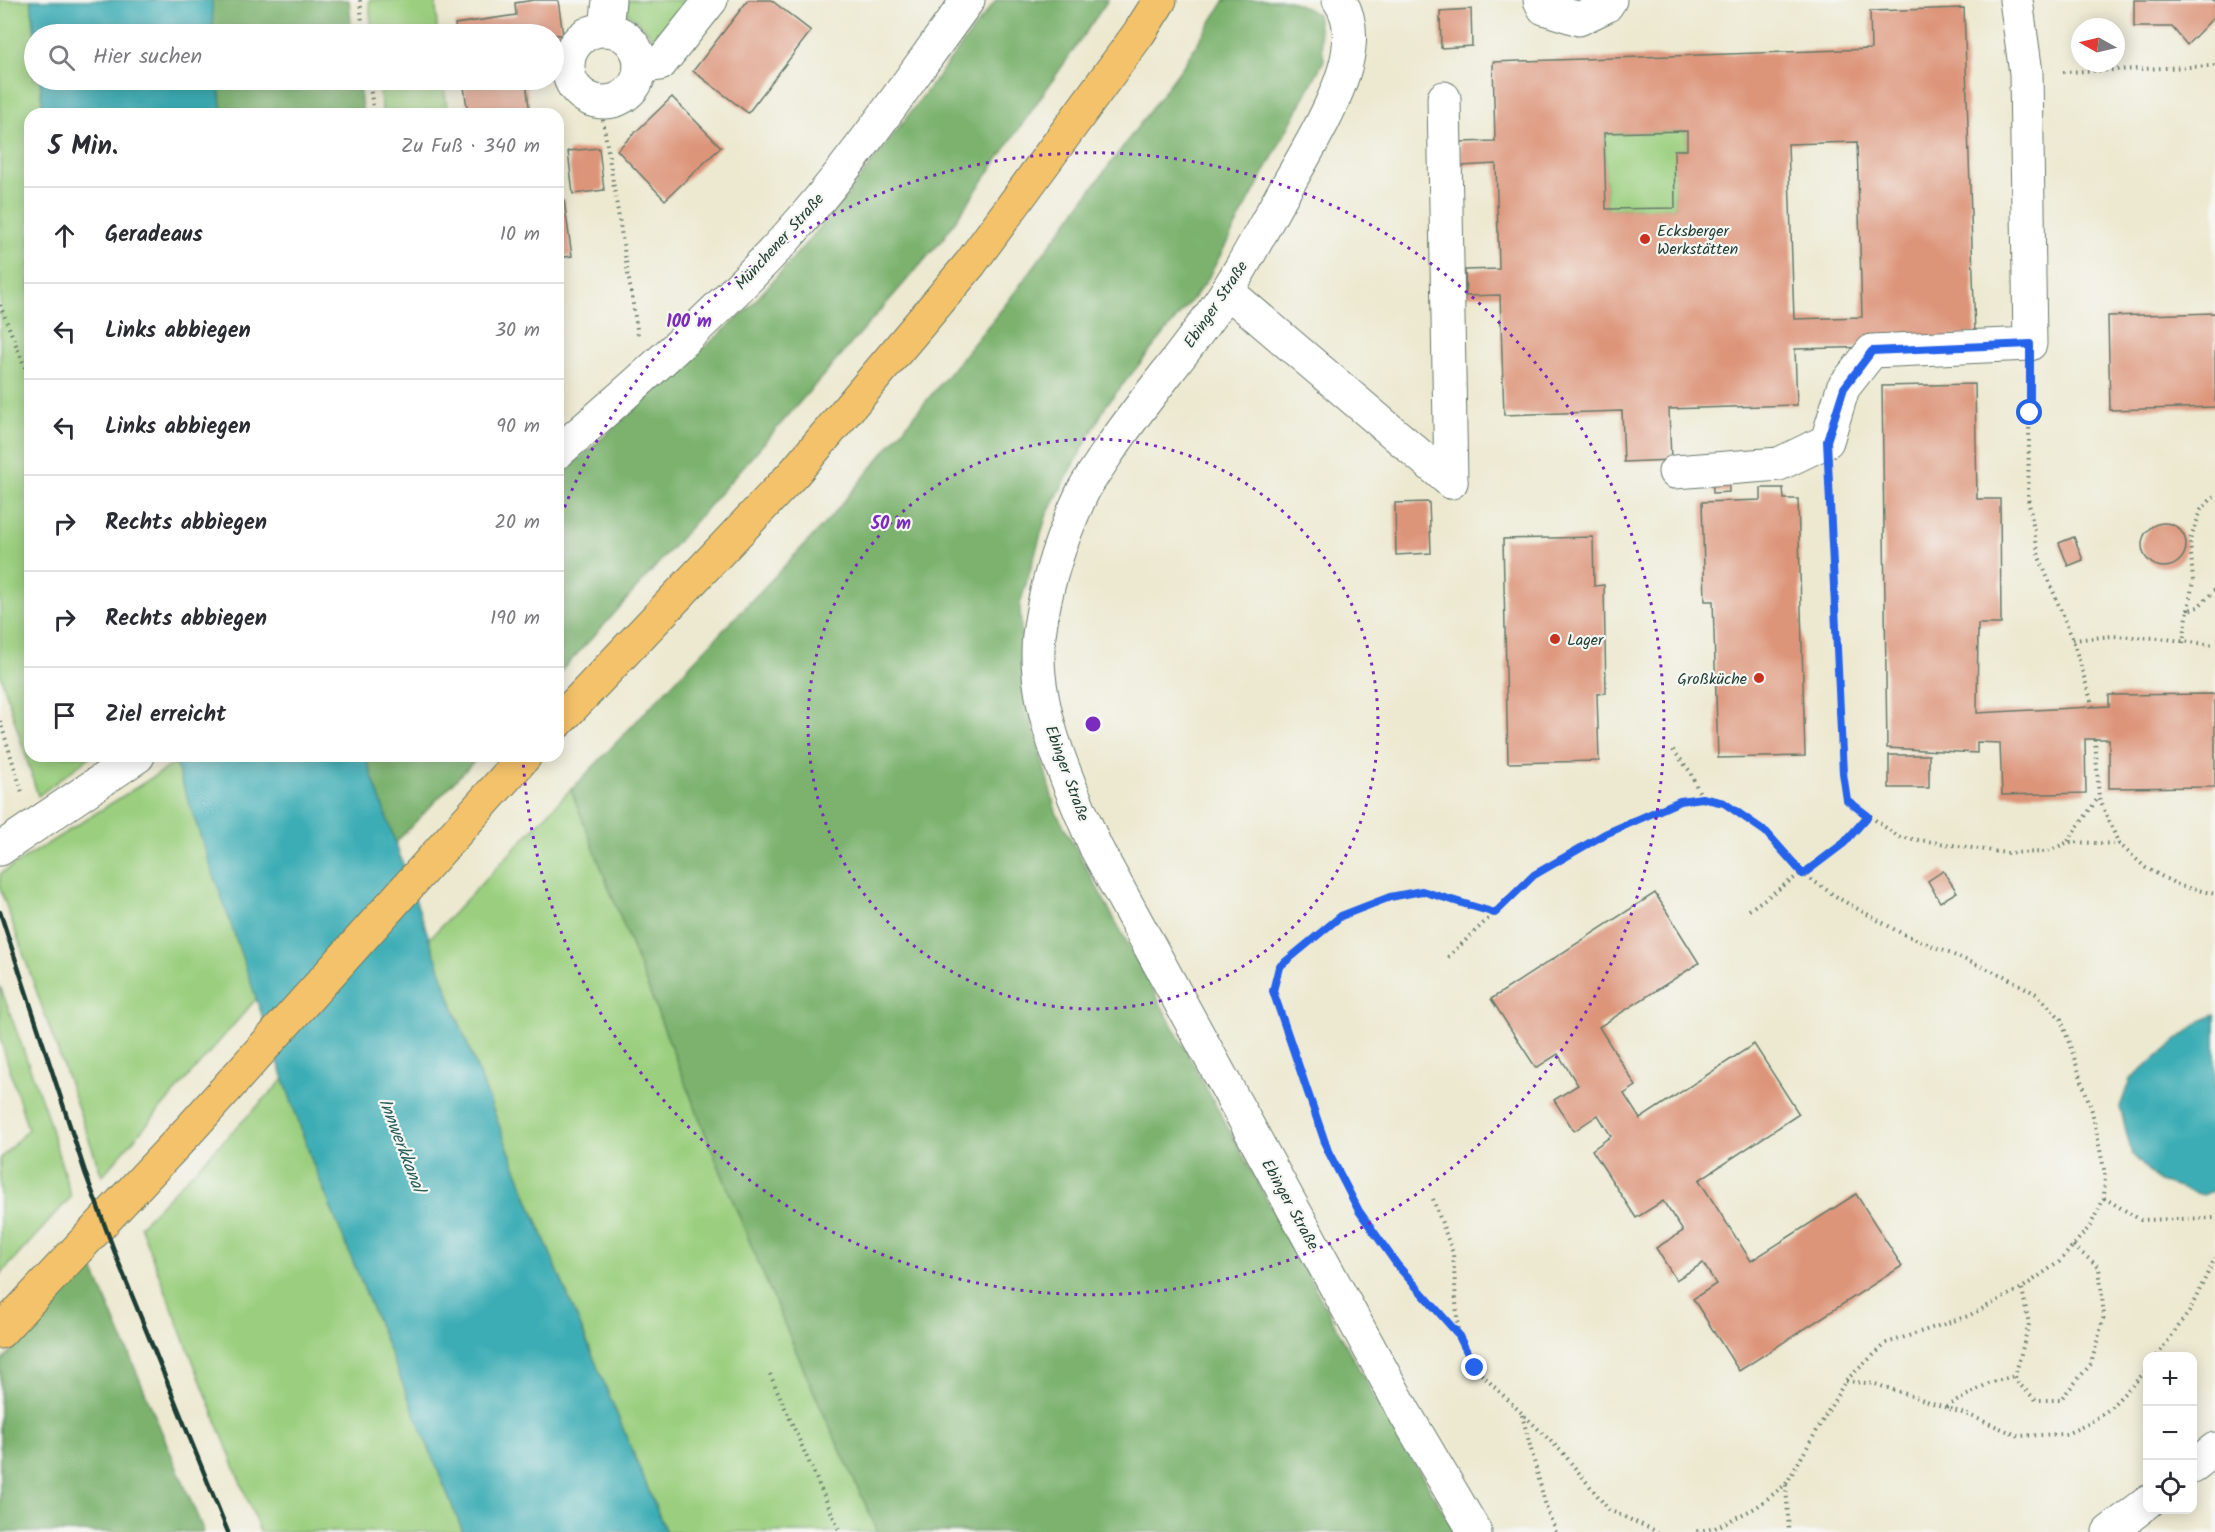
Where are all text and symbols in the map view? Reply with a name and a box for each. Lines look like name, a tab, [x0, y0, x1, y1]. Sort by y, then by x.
north arrow	[2071, 18, 2125, 72]
search box	[24, 24, 564, 90]
text: Hier suchen	[93, 40, 202, 75]
icon: search	[45, 41, 78, 74]
text: 5 Min.	[48, 126, 118, 168]
text: Zu Fuß · 340 m	[401, 131, 540, 163]
street label: Münchener Straße	[730, 188, 831, 296]
text: Geradeaus	[105, 218, 203, 253]
icon: ahead	[48, 219, 81, 252]
text: 10 m	[500, 219, 540, 251]
place label: Ecksberger Werkstätten	[1657, 219, 1738, 262]
marker: Ecksberger Werkstätten	[1638, 232, 1652, 246]
street label: Ebinger Straße	[1178, 256, 1255, 354]
text: 100 m	[666, 308, 712, 337]
text: Links abbiegen	[105, 314, 251, 349]
icon: left	[48, 315, 81, 348]
text: 30 m	[495, 315, 540, 347]
route start	[2016, 399, 2042, 425]
text: Links abbiegen	[105, 410, 251, 445]
icon: left	[48, 411, 81, 444]
text: 90 m	[496, 411, 540, 443]
text: Rechts abbiegen	[105, 506, 267, 541]
icon: right	[48, 507, 81, 540]
text: 20 m	[494, 507, 540, 539]
text: 50 m	[870, 510, 911, 539]
text: Rechts abbiegen	[105, 602, 267, 637]
icon: right	[48, 603, 81, 636]
text: 190 m	[490, 603, 540, 635]
place label: Lager	[1567, 628, 1605, 653]
marker: Lager	[1548, 632, 1562, 646]
place label: Großküche	[1677, 667, 1747, 692]
marker: Großküche	[1752, 671, 1766, 685]
text: Ziel erreicht	[105, 698, 226, 733]
icon: arrive	[48, 699, 81, 732]
centre of rings	[1083, 714, 1103, 734]
street label: Ebinger Straße	[1038, 722, 1096, 825]
water label: Innwerkkanal	[369, 1094, 433, 1200]
street label: Ebinger Straße	[1254, 1155, 1325, 1255]
map controls	[2143, 1352, 2197, 1514]
button: +	[2143, 1352, 2197, 1406]
route end	[1461, 1354, 1487, 1380]
button: −	[2143, 1406, 2197, 1460]
button: locate	[2143, 1460, 2197, 1514]

